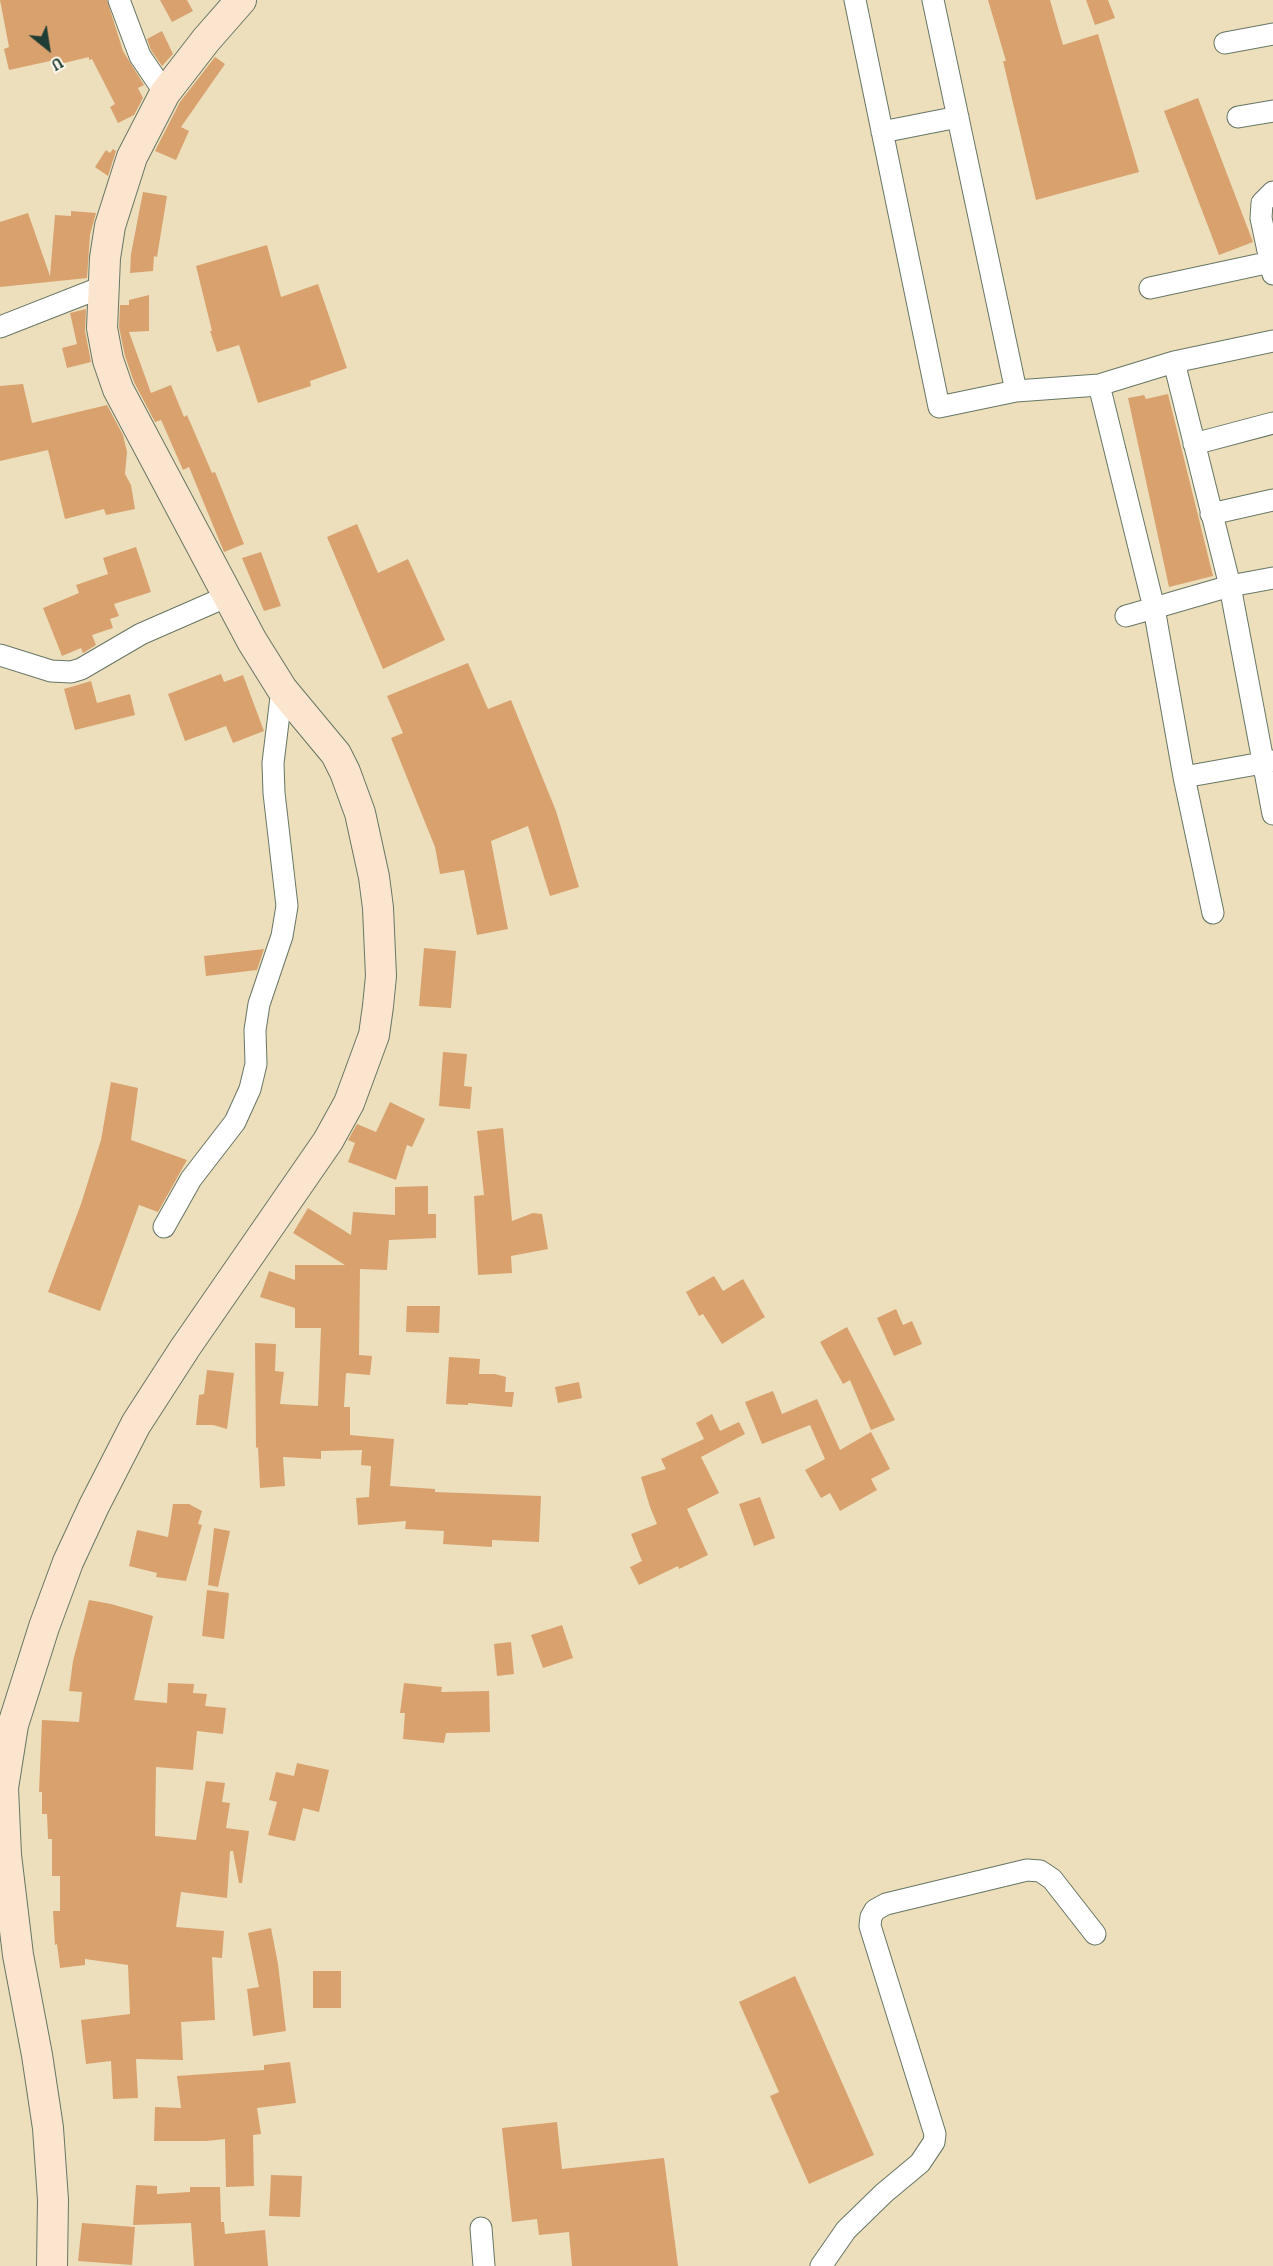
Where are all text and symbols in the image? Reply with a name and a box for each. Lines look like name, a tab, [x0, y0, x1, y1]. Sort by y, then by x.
north arrow	[18, 18, 78, 78]
text: U	[47, 51, 67, 76]

